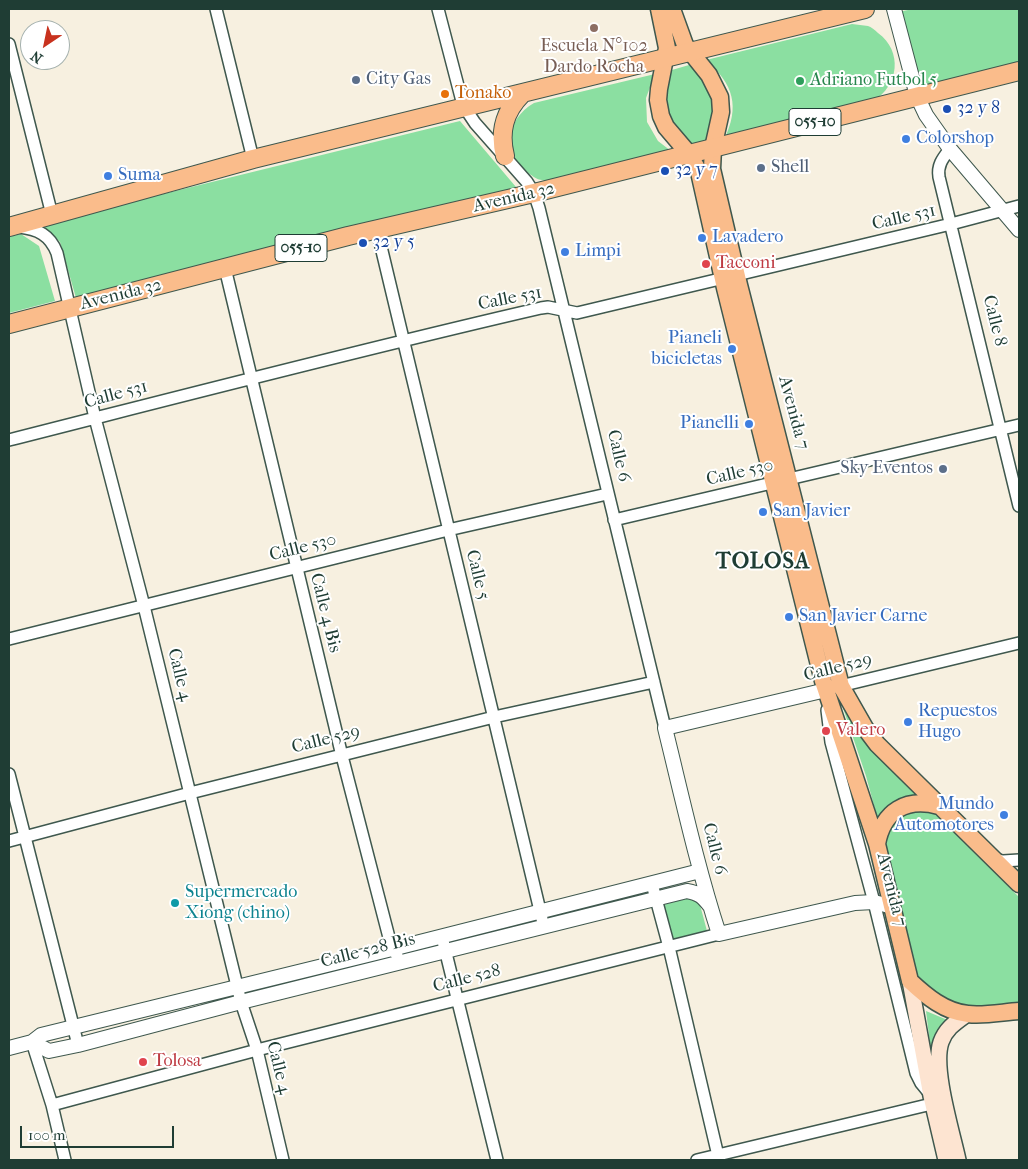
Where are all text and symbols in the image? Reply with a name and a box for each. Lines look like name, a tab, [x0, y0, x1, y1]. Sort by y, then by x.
north arrow	[20, 20, 70, 70]
marker: Escuela N°102 Dardo Rocha	[588, 22, 600, 34]
place label: Escuela N°102 Dardo Rocha	[540, 36, 648, 78]
text: N	[28, 47, 46, 67]
place label: City Gas	[366, 69, 431, 91]
place label: Adriano Futbol 5	[810, 70, 937, 92]
marker: City Gas	[350, 74, 362, 86]
marker: Adriano Futbol 5	[794, 75, 806, 87]
place label: Tonako	[455, 83, 511, 105]
marker: Tonako	[439, 88, 451, 100]
place label: 32 y 8	[957, 98, 1000, 120]
marker: 32 y 8	[941, 103, 953, 115]
road number: 055-10	[789, 108, 841, 136]
place label: Colorshop	[916, 128, 994, 150]
marker: Colorshop	[900, 133, 912, 145]
place label: Shell	[771, 157, 809, 179]
place label: 32 y 7	[675, 160, 718, 182]
marker: Shell	[755, 162, 767, 174]
place label: Suma	[118, 165, 161, 187]
marker: 32 y 7	[659, 165, 671, 177]
marker: Suma	[102, 170, 114, 182]
street label: Avenida 32	[471, 178, 557, 218]
street label: Calle 531	[870, 200, 938, 236]
place label: Lavadero	[712, 227, 783, 249]
place label: 32 y 5	[373, 232, 415, 254]
marker: Lavadero	[696, 232, 708, 244]
road number: 055-10	[275, 234, 327, 262]
marker: 32 y 5	[357, 237, 369, 249]
place label: Limpi	[575, 241, 621, 263]
marker: Limpi	[559, 246, 571, 258]
place label: Tacconi	[716, 253, 776, 275]
marker: Tacconi	[700, 258, 712, 270]
street label: Avenida 32	[78, 274, 164, 316]
street label: Calle 531	[476, 282, 544, 316]
street label: Calle 8	[977, 293, 1011, 349]
place label: Pianeli bicicletas	[651, 328, 722, 370]
marker: Pianeli bicicletas	[726, 343, 738, 355]
street label: Avenida 7	[773, 374, 813, 452]
street label: Calle 531	[82, 376, 150, 414]
place label: Pianelli	[680, 413, 739, 435]
marker: Pianelli	[743, 418, 755, 430]
street label: Calle 6	[602, 428, 634, 484]
street label: Calle 530	[704, 455, 776, 491]
place label: Sky Eventos	[840, 458, 933, 480]
marker: Sky Eventos	[937, 463, 949, 475]
place label: San Javier	[773, 501, 850, 523]
marker: San Javier	[757, 506, 769, 518]
street label: Calle 530	[267, 529, 339, 567]
street label: Calle 5	[460, 548, 494, 602]
district label: TOLOSA	[715, 550, 811, 576]
street label: Calle 4 Bis	[305, 571, 345, 655]
place label: San Javier Carne	[799, 606, 927, 628]
marker: San Javier Carne	[783, 611, 795, 623]
street label: Calle 4	[162, 646, 196, 704]
street label: Calle 529	[802, 649, 874, 687]
place label: Repuestos Hugo	[918, 701, 997, 744]
marker: Repuestos Hugo	[902, 716, 914, 728]
place label: Valero	[836, 720, 885, 742]
street label: Calle 529	[290, 721, 362, 759]
marker: Valero	[820, 725, 832, 737]
place label: Mundo Automotores	[894, 794, 994, 836]
marker: Mundo Automotores	[998, 809, 1010, 821]
street label: Calle 6	[697, 821, 731, 877]
street label: Avenida 7	[871, 851, 911, 929]
place label: Supermercado Xiong (chino)	[185, 882, 297, 924]
marker: Supermercado Xiong (chino)	[169, 897, 181, 909]
street label: Calle 528 Bis	[319, 929, 417, 973]
street label: Calle 528	[431, 960, 503, 998]
street label: Calle 4	[261, 1039, 295, 1097]
place label: Tolosa	[153, 1051, 201, 1073]
marker: Tolosa	[137, 1056, 149, 1068]
scale bar	[22, 1116, 176, 1148]
text: 100 m	[28, 1126, 66, 1144]

